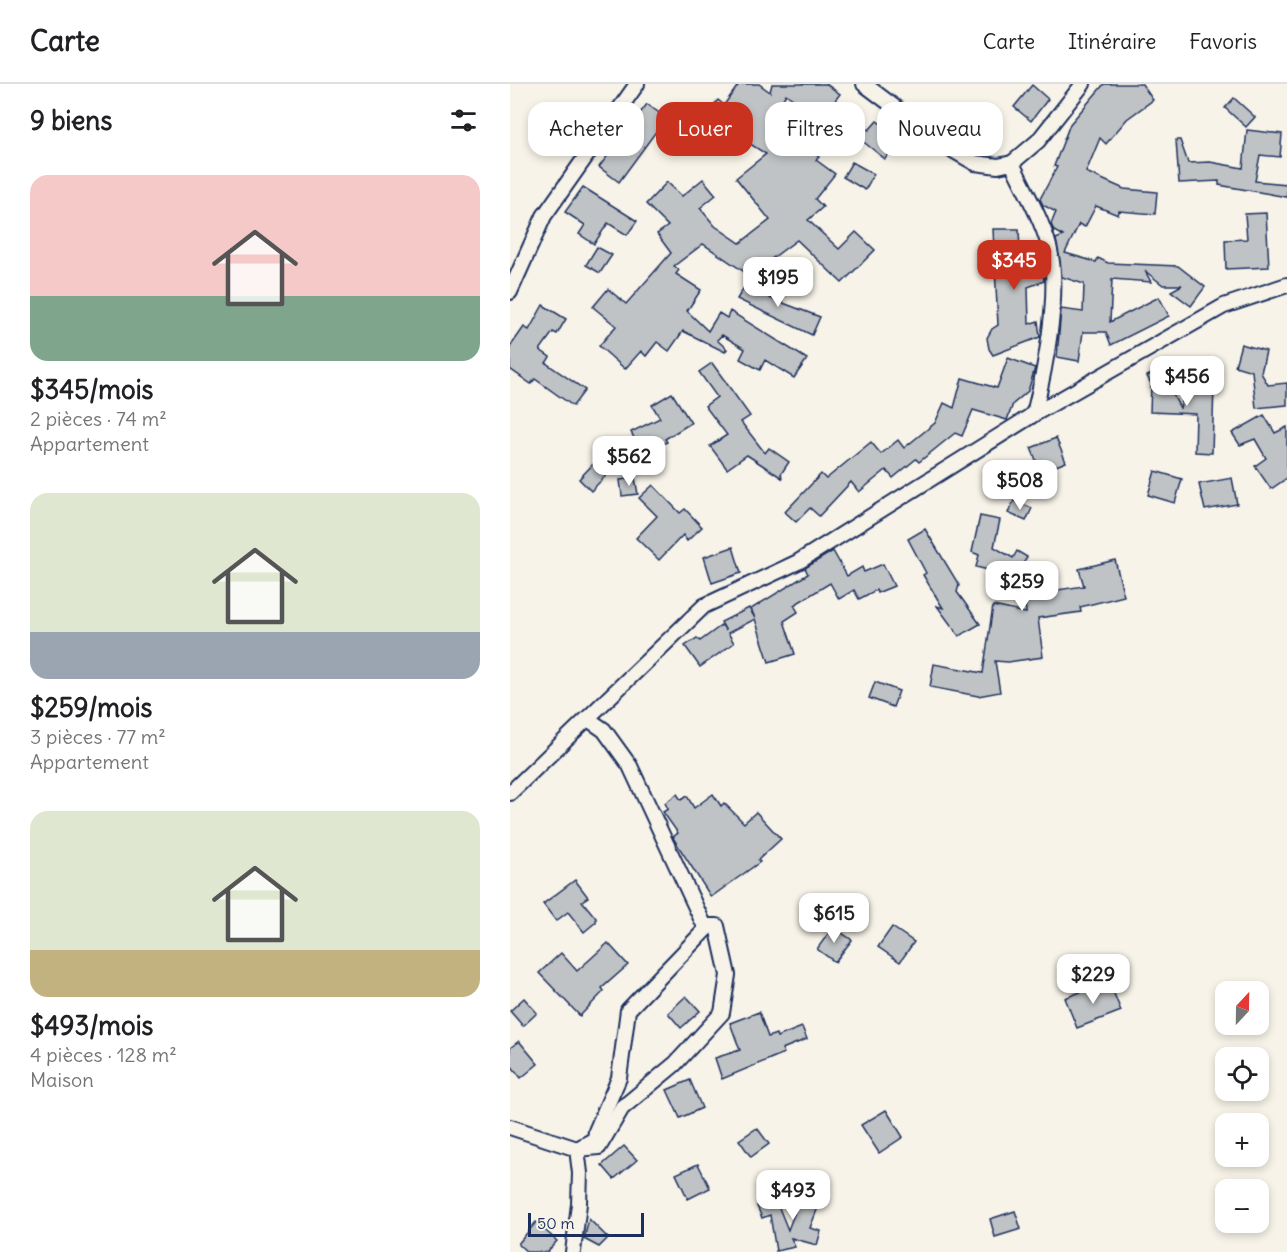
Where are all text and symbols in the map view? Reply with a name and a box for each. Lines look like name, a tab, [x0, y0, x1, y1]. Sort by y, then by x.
text: Carte	[30, 23, 100, 59]
text: Carte	[983, 28, 1035, 55]
text: Itinéraire	[1068, 28, 1156, 55]
text: Favoris	[1189, 28, 1257, 55]
chip: Acheter	[528, 102, 644, 156]
chip: Louer	[656, 102, 753, 156]
chip: Filtres	[765, 102, 865, 156]
chip: Nouveau	[877, 102, 1003, 156]
text: 9 biens	[30, 104, 112, 137]
icon: filters	[447, 104, 480, 137]
icon: home	[201, 214, 309, 322]
pin: $345	[978, 240, 1050, 291]
text: $345	[991, 247, 1037, 272]
pin: $195	[742, 257, 814, 308]
text: $195	[757, 264, 799, 289]
pin: $456	[1151, 356, 1223, 407]
text: $456	[1164, 363, 1210, 388]
text: $345/mois	[30, 373, 153, 406]
text: 2 pièces · 74 m²	[30, 406, 167, 431]
text: Appartement	[30, 431, 149, 456]
pin: $562	[593, 436, 665, 487]
text: $562	[606, 443, 652, 468]
pin: $508	[984, 460, 1056, 511]
text: $508	[996, 467, 1044, 492]
icon: home	[201, 532, 309, 640]
pin: $259	[986, 561, 1058, 612]
text: $259	[999, 568, 1045, 593]
text: $259/mois	[30, 691, 152, 724]
text: 3 pièces · 77 m²	[30, 724, 166, 749]
text: Appartement	[30, 749, 149, 774]
icon: home	[201, 850, 309, 958]
pin: $615	[798, 893, 870, 944]
text: $615	[813, 900, 855, 925]
pin: $229	[1057, 954, 1129, 1005]
text: $229	[1071, 961, 1115, 986]
north arrow	[1215, 981, 1269, 1035]
map controls	[1215, 981, 1269, 1233]
text: $493/mois	[30, 1009, 153, 1042]
text: 4 pièces · 128 m²	[30, 1042, 177, 1067]
button: locate	[1215, 1047, 1269, 1101]
text: Maison	[30, 1067, 94, 1092]
button: +	[1215, 1113, 1269, 1167]
pin: $493	[757, 1170, 829, 1221]
text: $493	[770, 1177, 816, 1202]
button: −	[1215, 1179, 1269, 1233]
scale bar	[528, 1210, 644, 1238]
text: 50 m	[537, 1213, 575, 1233]

